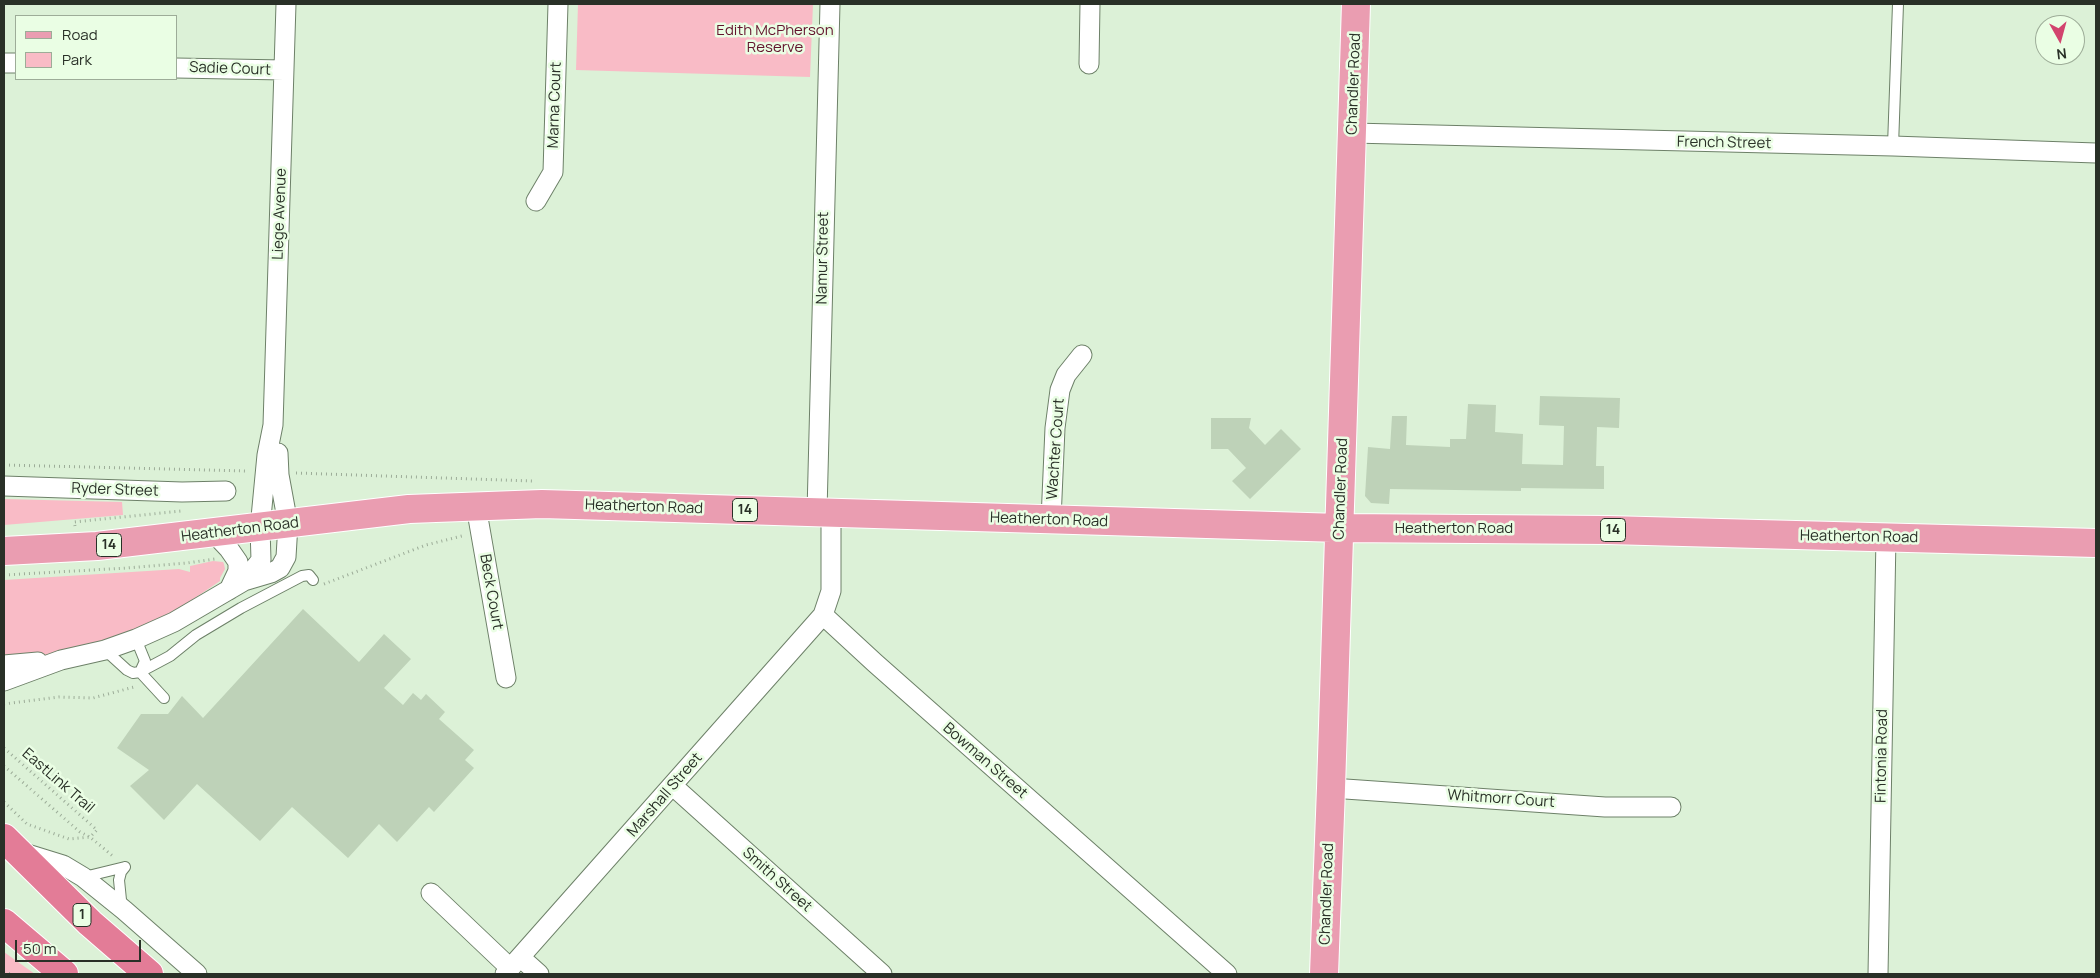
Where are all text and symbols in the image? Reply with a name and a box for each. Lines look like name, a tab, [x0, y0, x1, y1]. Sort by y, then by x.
legend	[15, 15, 178, 80]
north arrow	[2035, 15, 2085, 65]
park label: Edith McPherson Reserve	[716, 22, 834, 57]
text: Road	[62, 24, 98, 45]
street label: Chandler Road	[1343, 33, 1365, 135]
text: N	[2056, 44, 2068, 64]
text: Park	[62, 49, 92, 70]
street label: Sadie Court	[189, 59, 271, 79]
street label: Marna Court	[544, 61, 566, 149]
street label: French Street	[1677, 133, 1771, 153]
street label: Liege Avenue	[269, 168, 291, 260]
street label: Namur Street	[813, 212, 833, 304]
street label: Wachter Court	[1043, 398, 1069, 500]
street label: Chandler Road	[1330, 438, 1352, 540]
street label: Ryder Street	[71, 479, 159, 501]
street label: Heatherton Road	[585, 496, 703, 518]
road number: 14	[732, 498, 758, 522]
street label: Heatherton Road	[990, 509, 1108, 531]
street label: Heatherton Road	[180, 514, 300, 546]
road number: 14	[1600, 518, 1626, 542]
street label: Heatherton Road	[1395, 520, 1513, 538]
street label: Heatherton Road	[1800, 527, 1918, 547]
road number: 14	[96, 534, 122, 556]
street label: Beck Court	[475, 553, 507, 631]
street label: Fintonia Road	[1872, 709, 1892, 803]
street label: Bowman Street	[939, 719, 1031, 803]
street label: EastLink Trail	[18, 745, 98, 817]
street label: Marshall Street	[624, 749, 706, 841]
street label: Whitmorr Court	[1447, 786, 1555, 812]
street label: Chandler Road	[1316, 843, 1338, 945]
street label: Smith Street	[738, 844, 816, 916]
road number: 1	[73, 904, 91, 926]
scale bar	[18, 930, 144, 962]
text: 50 m	[23, 938, 57, 959]

